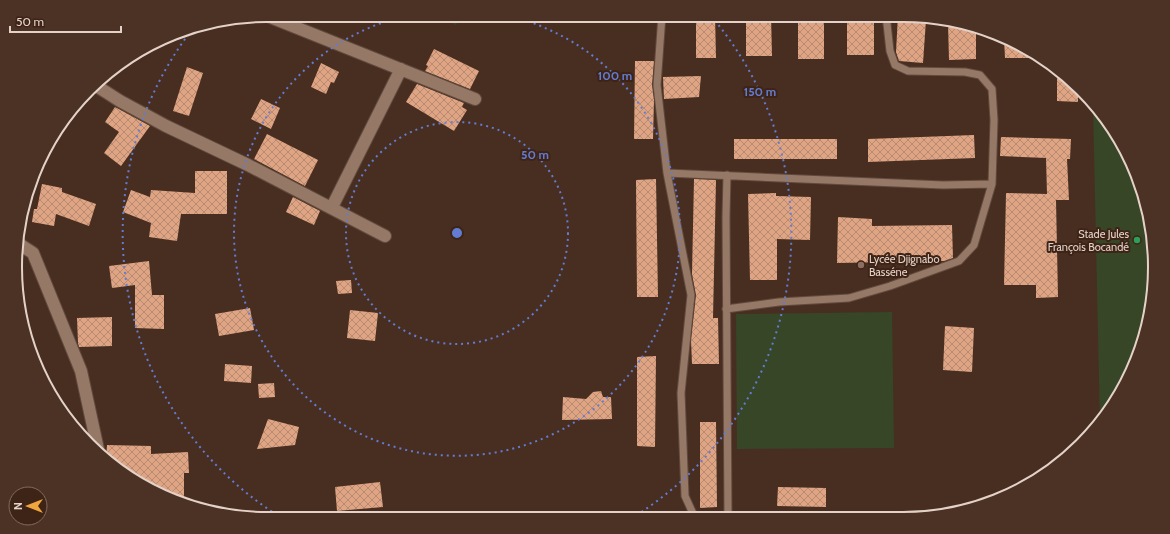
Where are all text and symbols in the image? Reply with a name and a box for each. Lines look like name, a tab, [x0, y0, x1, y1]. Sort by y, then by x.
scale bar	[10, 8, 121, 34]
text: 50 m	[16, 14, 44, 29]
text: 100 m	[598, 68, 632, 83]
text: 150 m	[744, 84, 776, 99]
text: 50 m	[521, 147, 549, 162]
centre of rings	[450, 226, 464, 240]
place label: Stade Jules François Bocandé	[1048, 227, 1129, 254]
marker: Stade Jules François Bocandé	[1132, 235, 1142, 245]
place label: Lycée Djignabo Basséne	[869, 252, 939, 279]
marker: Lycée Djignabo Basséne	[856, 260, 866, 270]
north arrow	[8, 486, 48, 526]
text: N	[11, 502, 25, 510]

